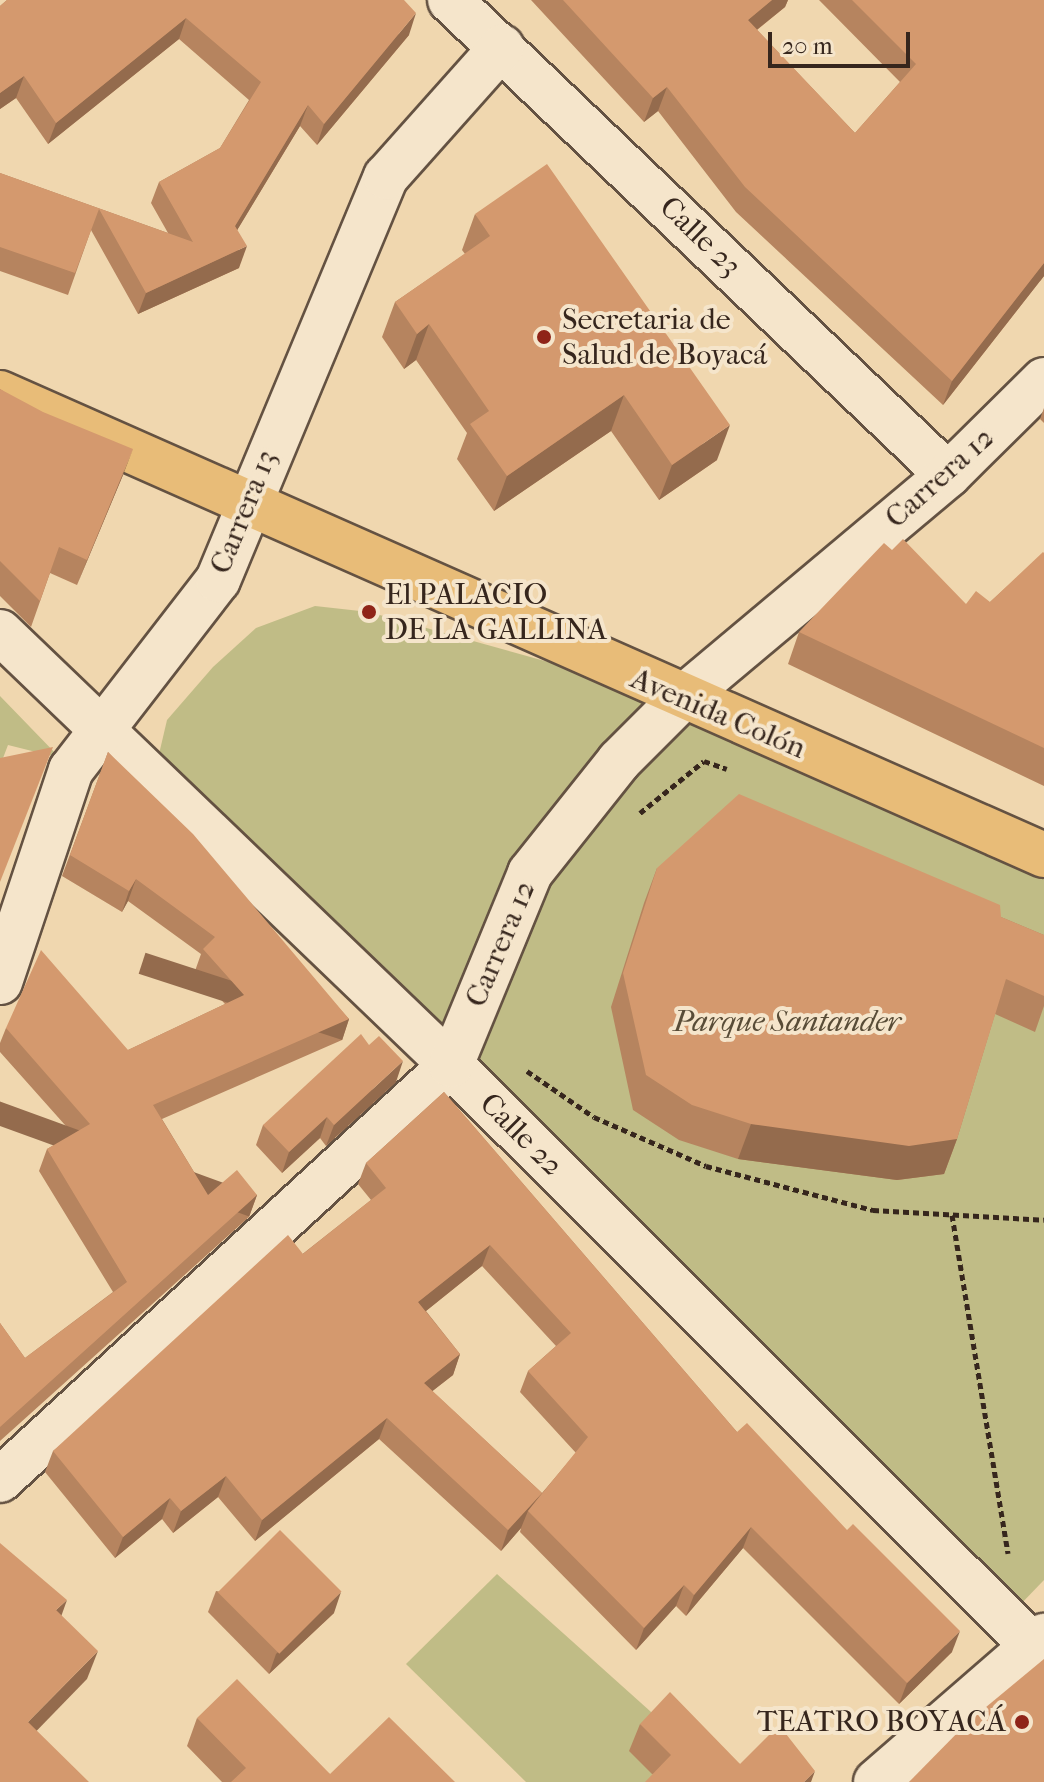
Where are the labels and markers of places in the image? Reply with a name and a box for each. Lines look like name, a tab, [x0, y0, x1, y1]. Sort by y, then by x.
place label: Secretaria de Salud de Boyacá	[562, 302, 767, 372]
marker: Secretaria de Salud de Boyacá	[533, 326, 555, 348]
place label: El PALACIO DE LA GALLINA	[385, 577, 607, 648]
marker: El PALACIO DE LA GALLINA	[360, 603, 378, 621]
place label: TEATRO BOYACÁ	[757, 1704, 1006, 1740]
marker: TEATRO BOYACÁ	[1013, 1713, 1031, 1731]

